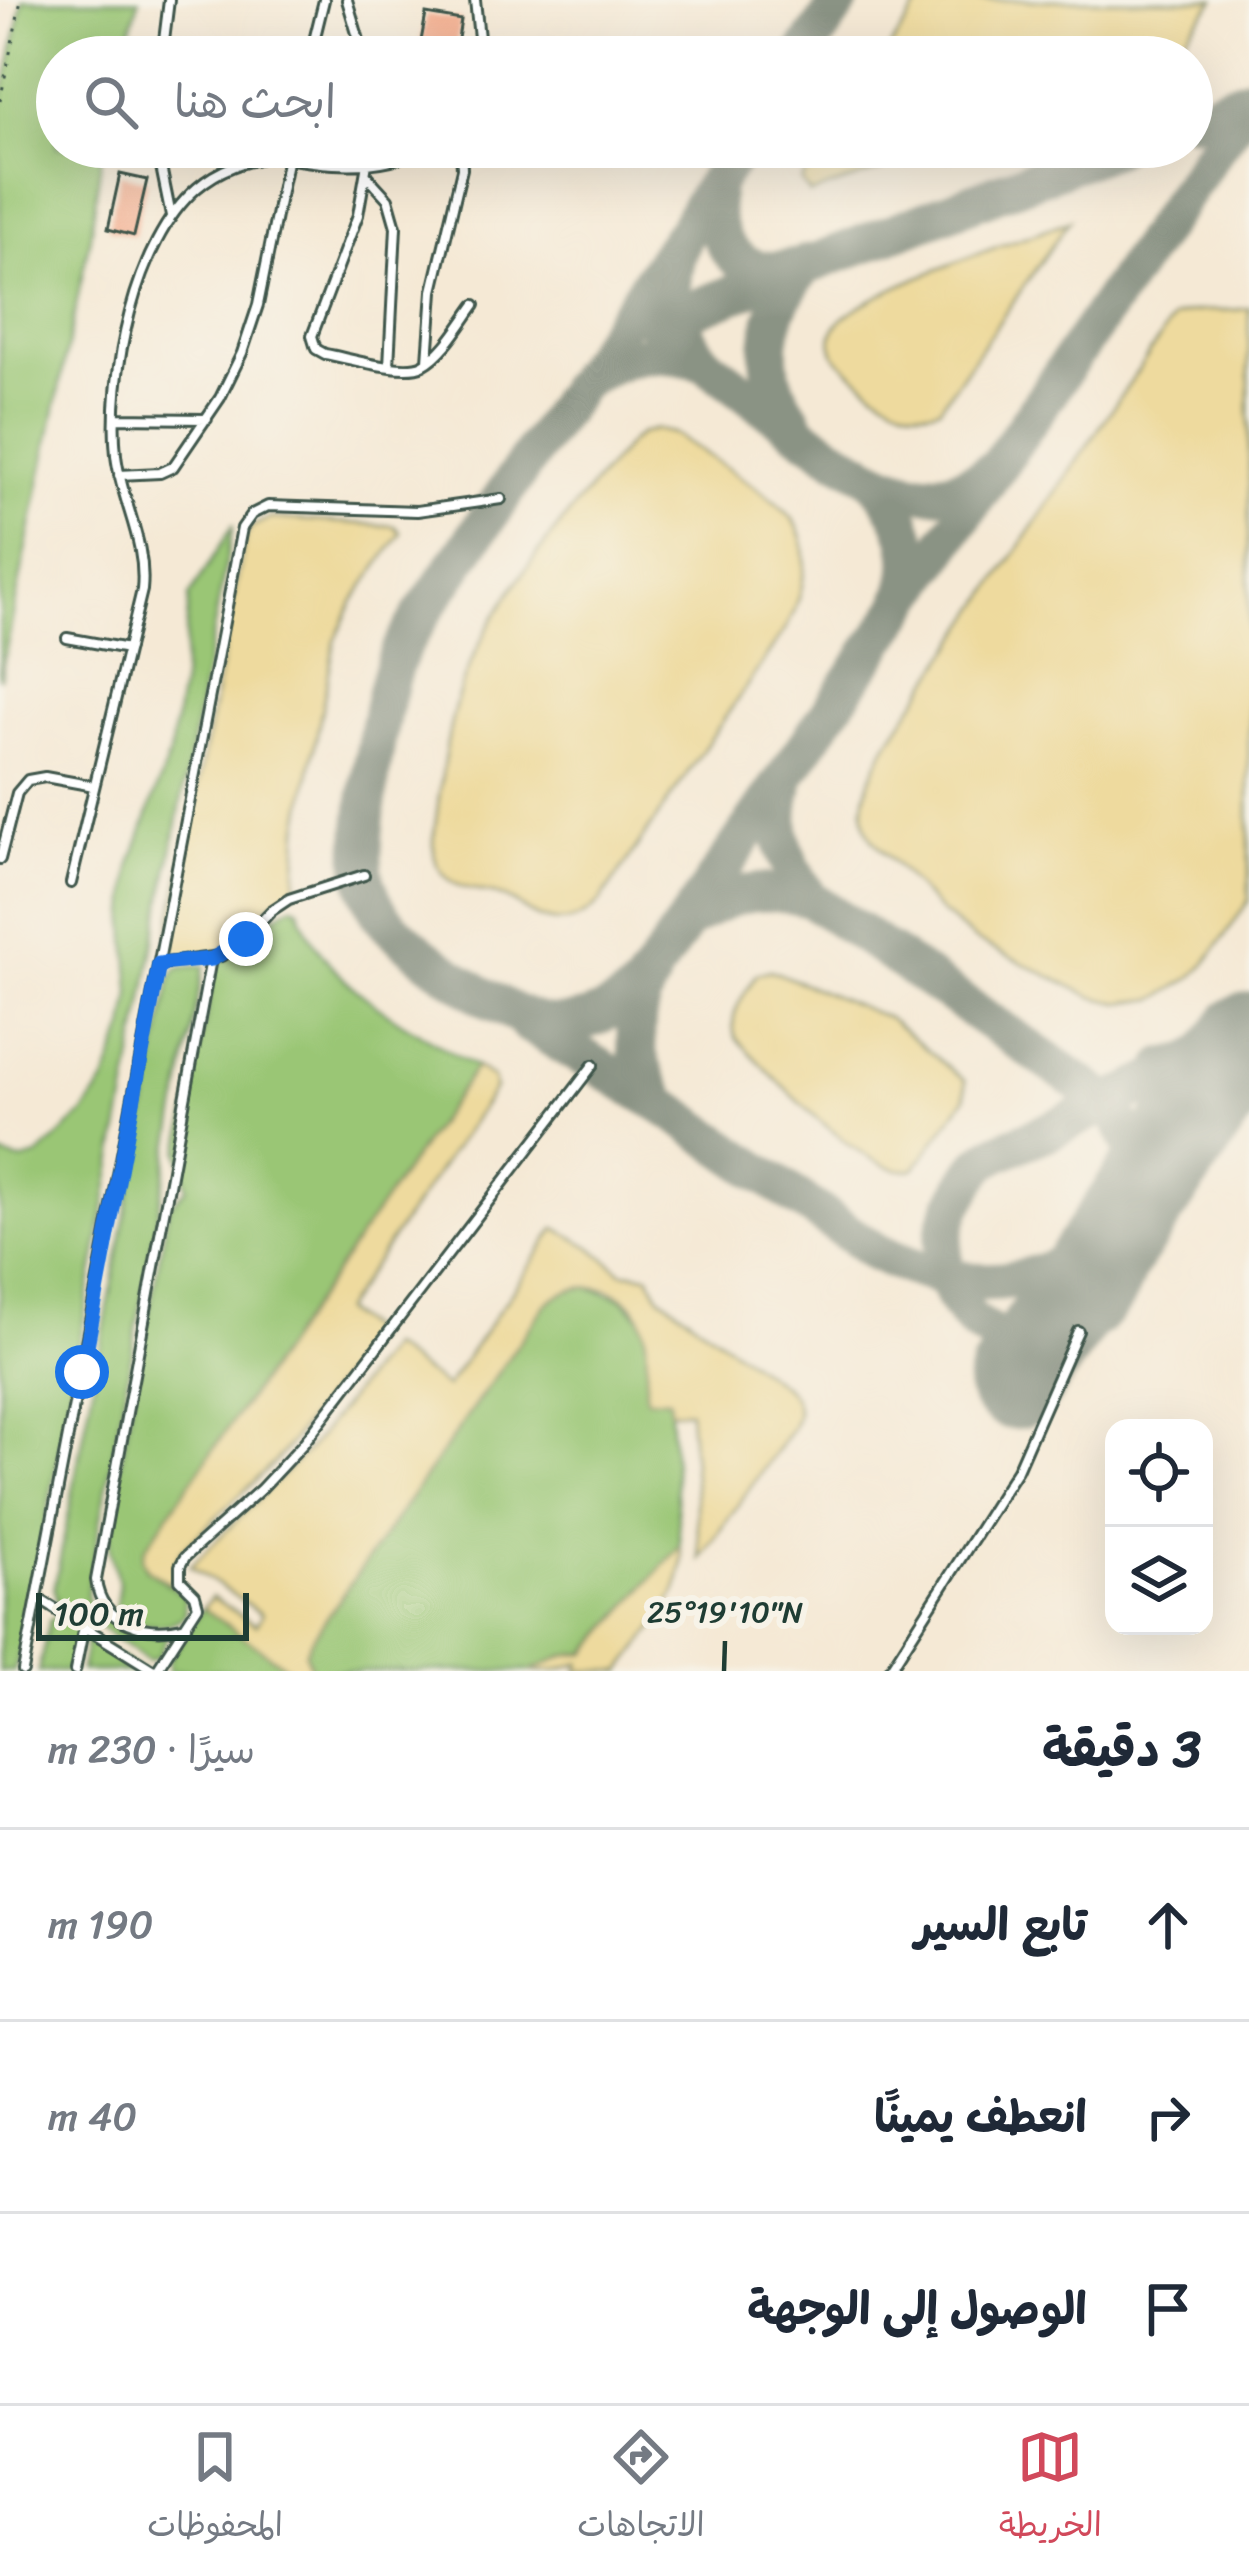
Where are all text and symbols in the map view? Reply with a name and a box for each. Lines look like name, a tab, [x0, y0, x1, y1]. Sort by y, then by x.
search box	[36, 36, 1213, 168]
text: ابحث هنا	[174, 62, 336, 142]
icon: search	[78, 69, 144, 135]
route end	[219, 912, 273, 966]
route start	[55, 1345, 109, 1399]
map controls	[1105, 1419, 1213, 1635]
button: locate	[1105, 1419, 1213, 1527]
button: layers	[1105, 1527, 1213, 1635]
text: 100 m	[54, 1585, 144, 1643]
text: 25°19'10"N	[647, 1585, 803, 1639]
scale bar	[36, 1587, 249, 1640]
text: 3 دقيقة	[1042, 1704, 1201, 1794]
text: سيرًا · 230 m	[48, 1715, 255, 1784]
text: تابع السير	[915, 1885, 1087, 1965]
text: 190 m	[48, 1890, 153, 1959]
icon: ahead	[1135, 1892, 1201, 1958]
text: انعطف يمينًا	[874, 2077, 1087, 2157]
text: 40 m	[48, 2082, 137, 2151]
icon: right	[1135, 2084, 1201, 2150]
text: الوصول إلى الوجهة	[747, 2269, 1087, 2349]
icon: arrive	[1135, 2276, 1201, 2342]
tab: المحفوظات	[147, 2424, 283, 2554]
tab: الاتجاهات	[577, 2424, 705, 2554]
tab: الخريطة	[999, 2424, 1102, 2554]

